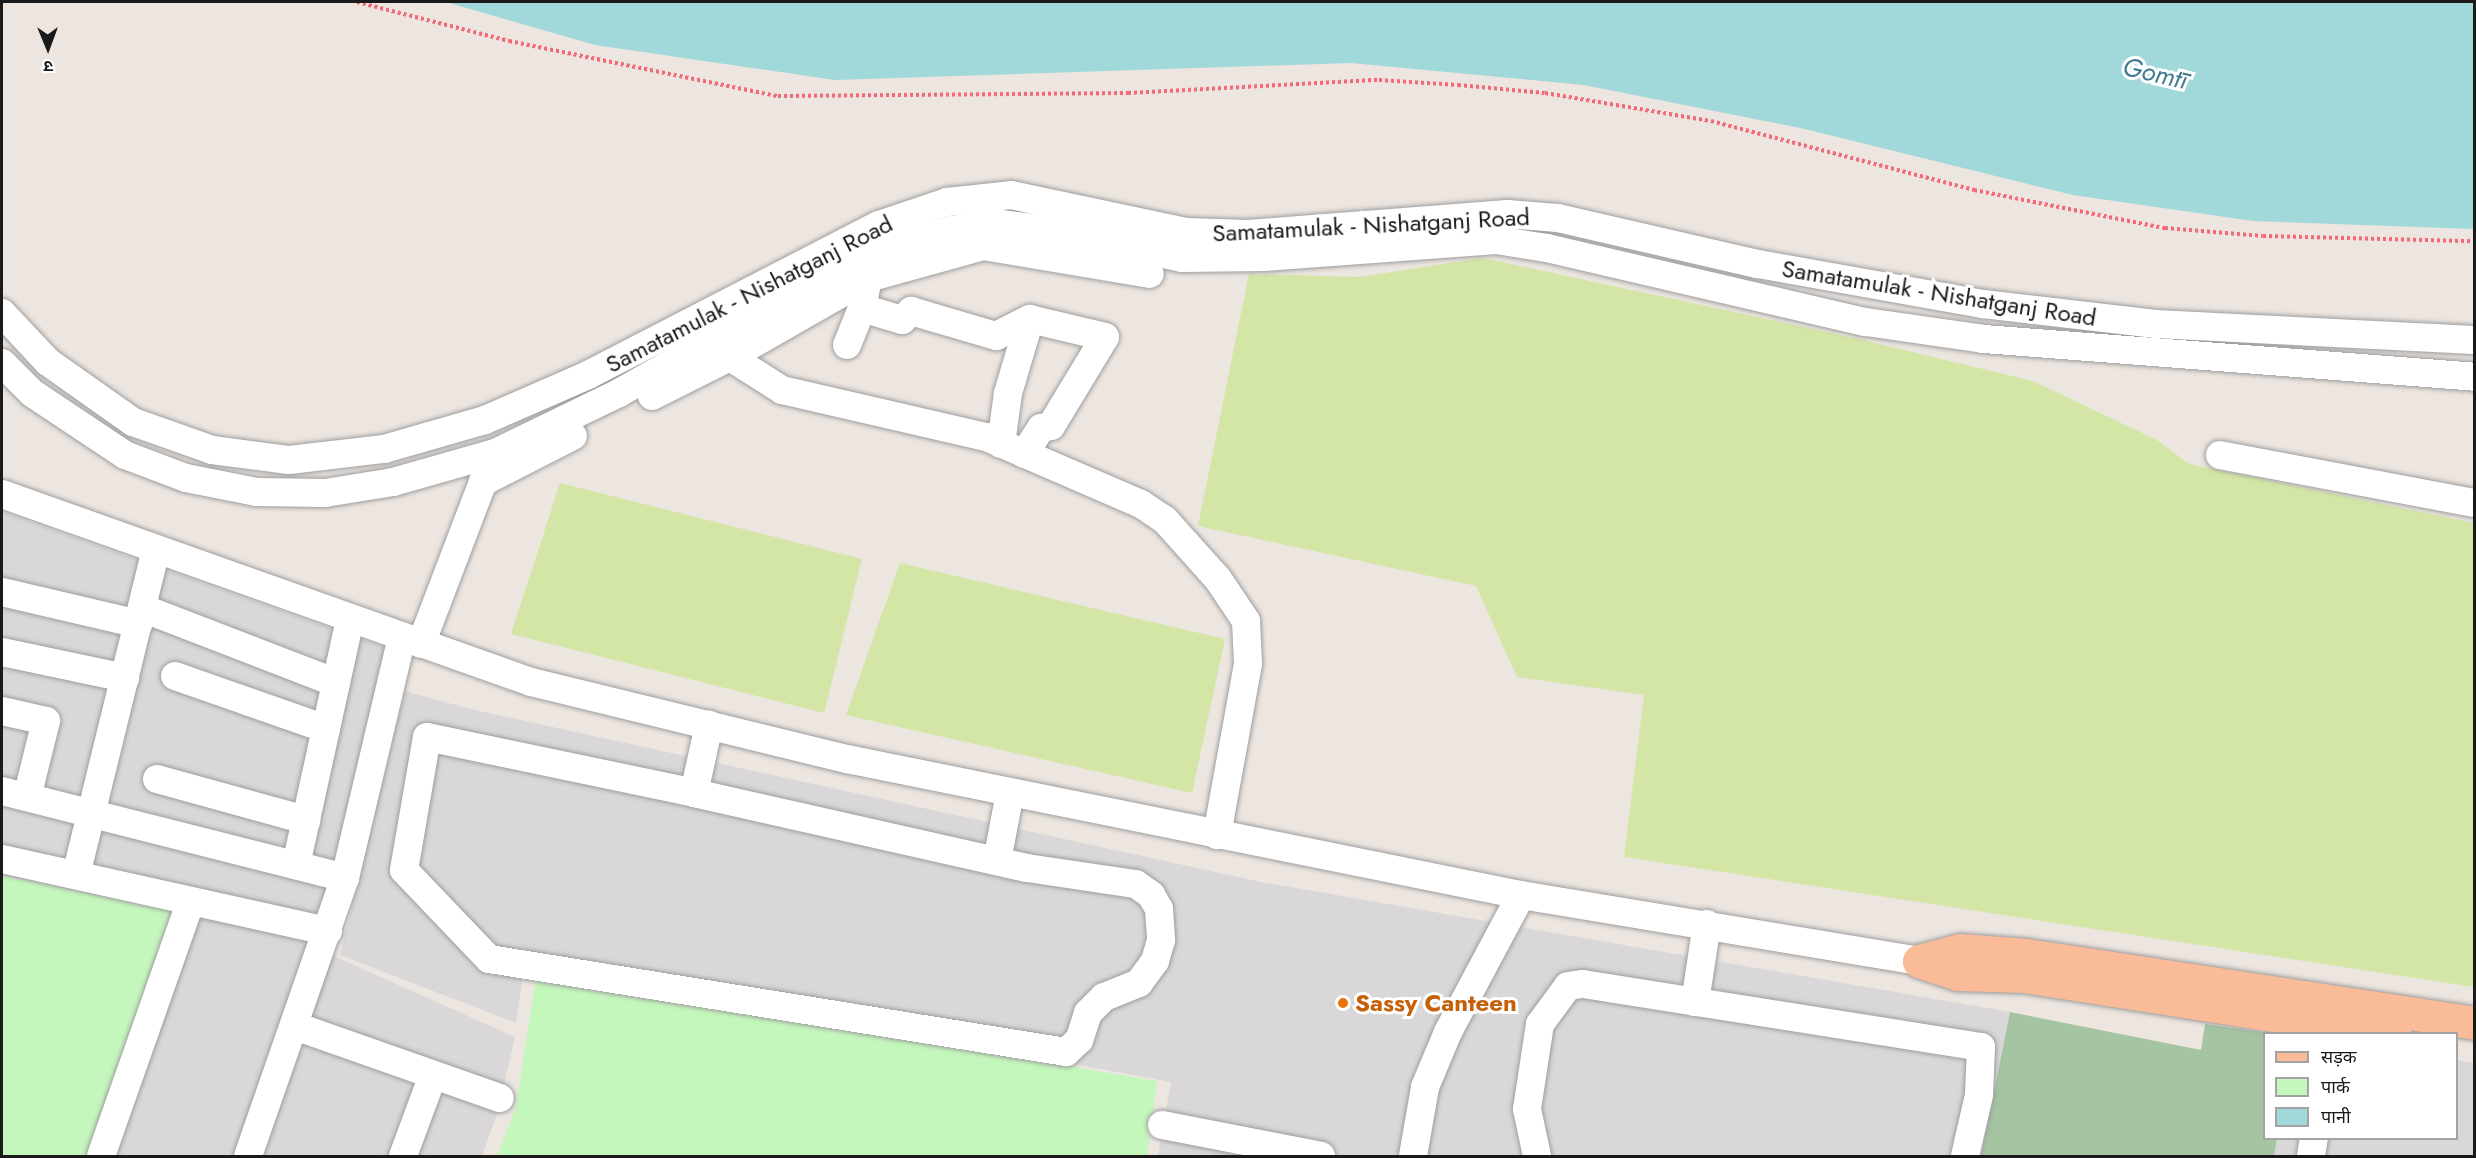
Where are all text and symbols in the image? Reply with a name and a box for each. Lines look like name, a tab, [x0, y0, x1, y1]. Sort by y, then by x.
north arrow	[18, 18, 78, 78]
water label: Gomtī	[2120, 51, 2190, 97]
text: उ	[43, 55, 53, 78]
street label: Samatamulak - Nishatganj Road	[1212, 202, 1530, 248]
street label: Samatamulak - Nishatganj Road	[601, 209, 897, 379]
street label: Samatamulak - Nishatganj Road	[1780, 254, 2098, 332]
place label: Sassy Canteen	[1355, 989, 1517, 1017]
marker: Sassy Canteen	[1336, 996, 1350, 1010]
legend	[2263, 1032, 2458, 1140]
text: सड़क	[2321, 1044, 2357, 1070]
text: पार्क	[2321, 1074, 2350, 1100]
text: पानी	[2321, 1104, 2351, 1130]

